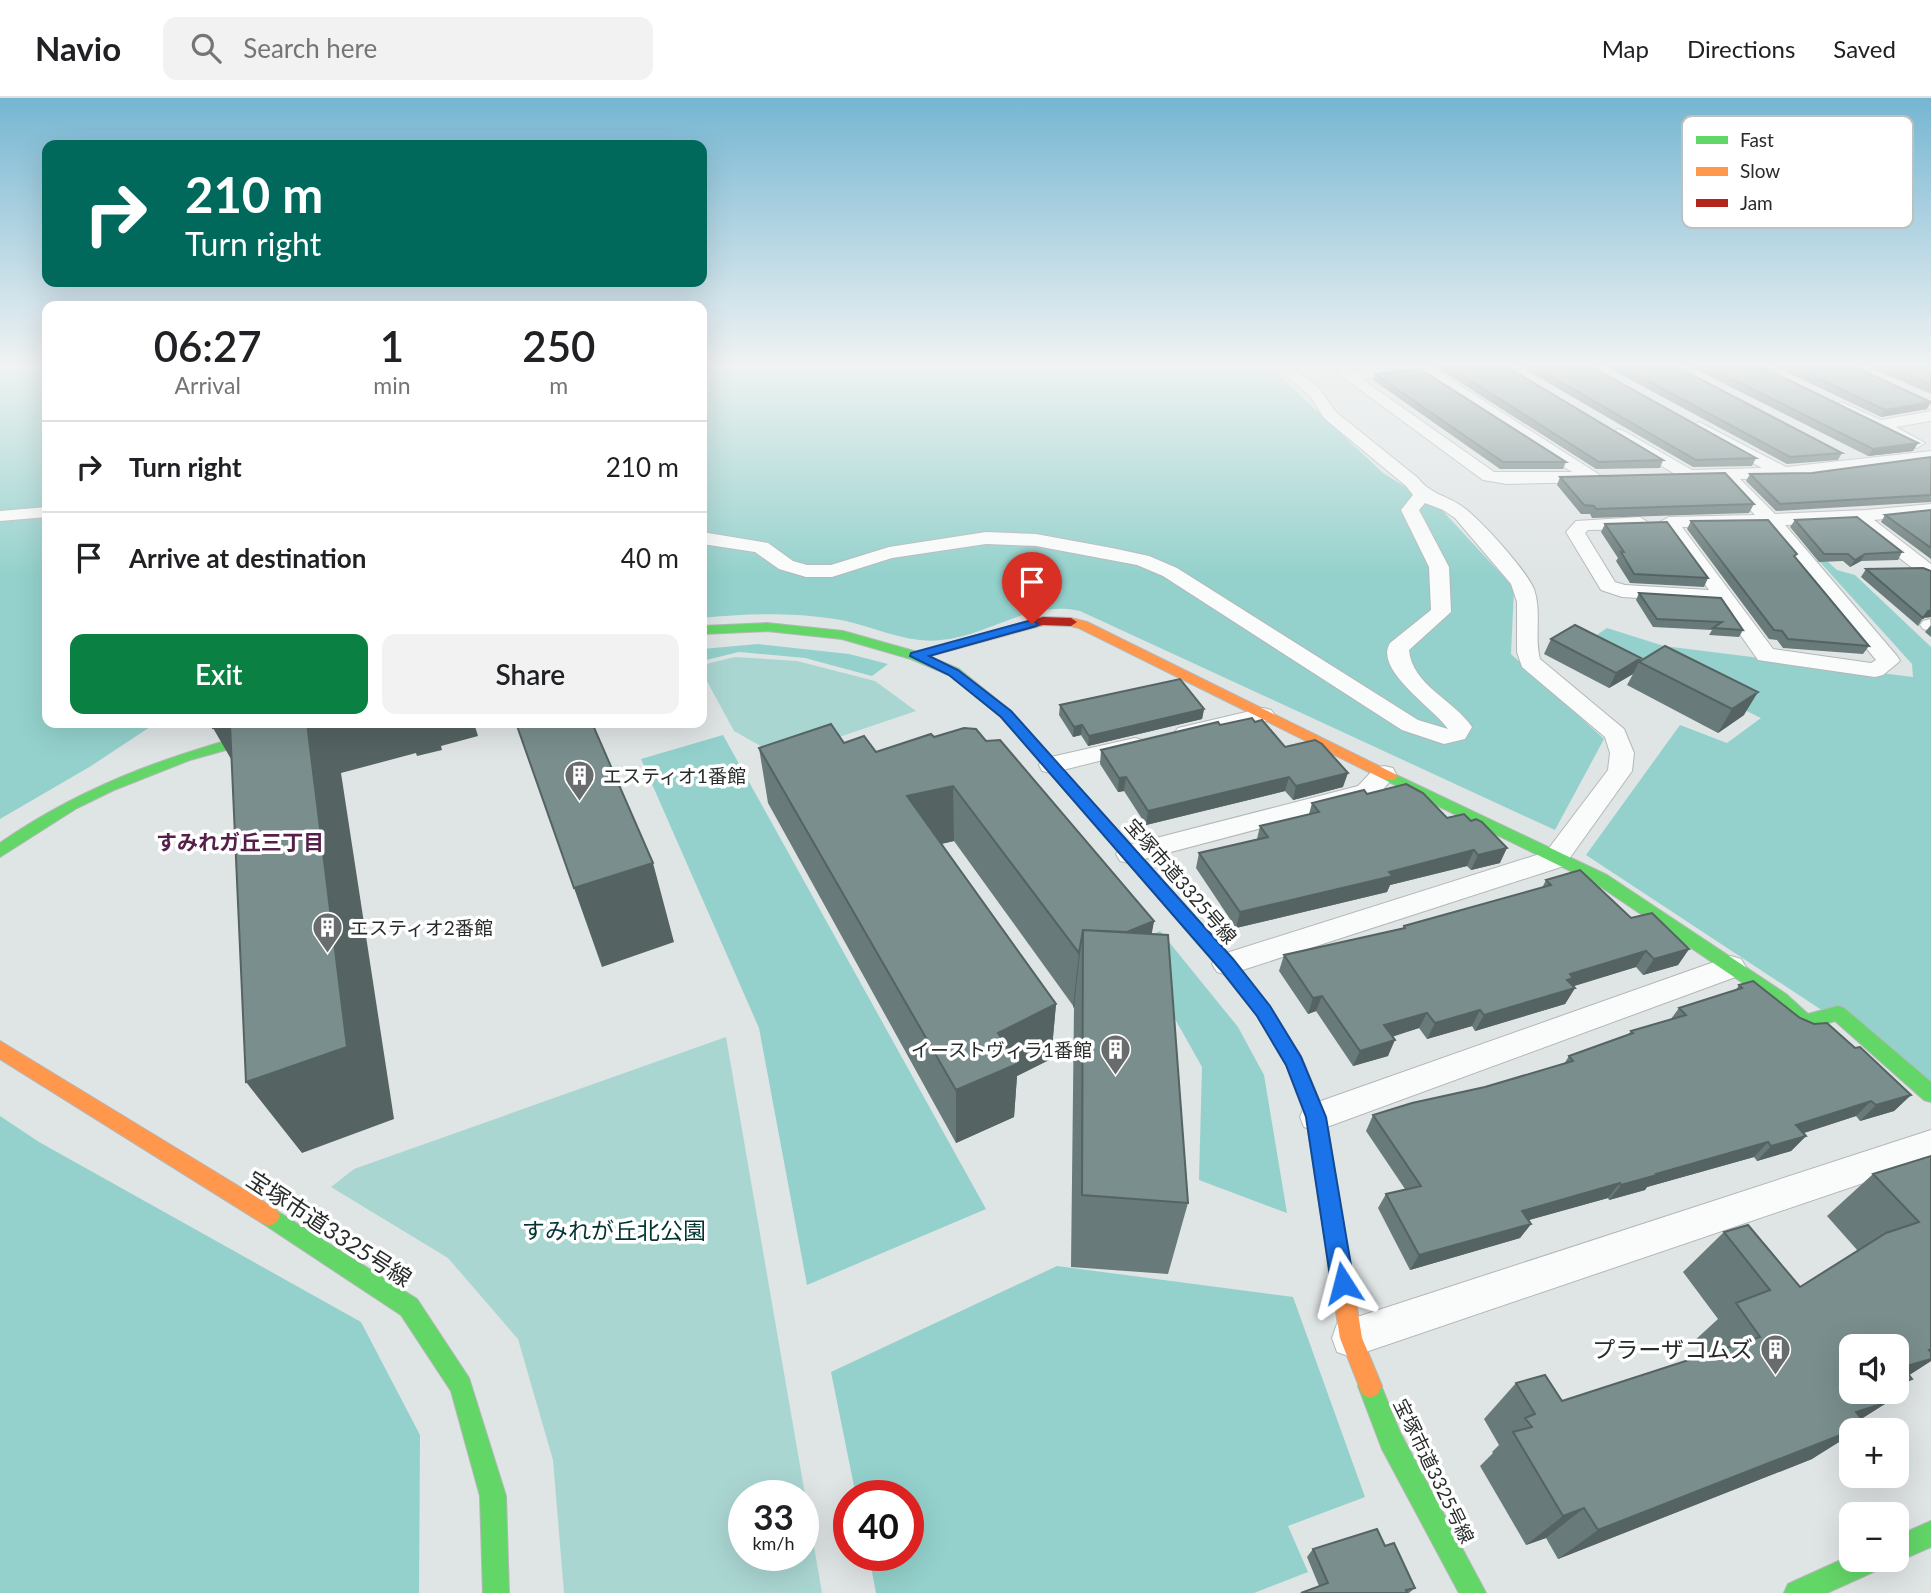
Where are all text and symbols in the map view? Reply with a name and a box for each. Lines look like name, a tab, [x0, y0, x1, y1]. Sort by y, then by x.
search box	[163, 17, 653, 80]
text: Navio	[35, 28, 121, 68]
icon: search	[187, 29, 225, 67]
text: Search here	[243, 32, 377, 64]
text: Map	[1602, 34, 1649, 63]
text: Directions	[1687, 34, 1795, 63]
text: Saved	[1833, 34, 1896, 63]
legend	[1682, 116, 1913, 228]
text: Fast	[1740, 128, 1774, 151]
text: Slow	[1740, 159, 1780, 182]
text: 210 m	[185, 165, 323, 223]
icon: right	[70, 168, 161, 259]
text: Jam	[1740, 191, 1773, 214]
text: Turn right	[185, 224, 321, 263]
text: 06:27	[154, 321, 262, 371]
text: 1	[380, 321, 404, 371]
text: 250	[522, 321, 595, 371]
text: Arrival	[175, 371, 241, 399]
text: min	[373, 371, 411, 399]
text: m	[549, 371, 568, 399]
icon: right	[70, 448, 108, 486]
text: Turn right	[129, 451, 242, 483]
text: 210 m	[606, 451, 679, 483]
icon: arrive	[70, 539, 108, 577]
text: Arrive at destination	[129, 542, 366, 574]
text: 40 m	[621, 542, 679, 574]
pin	[1002, 552, 1062, 624]
icon: arrive	[1013, 563, 1051, 601]
button: Exit	[70, 634, 368, 714]
button: Share	[382, 634, 679, 714]
building icon: エスティオ1番館	[563, 759, 597, 803]
place label: エスティオ1番館	[603, 764, 746, 787]
street label: 宝塚市道3325号線	[1121, 813, 1242, 948]
district label: すみれガ丘三丁目	[156, 829, 324, 854]
building icon: エスティオ2番館	[310, 911, 344, 955]
place label: エスティオ2番館	[350, 916, 493, 939]
building icon: イーストヴィラ1番館	[1098, 1033, 1132, 1077]
place label: イーストヴィラ1番館	[911, 1038, 1092, 1061]
street label: 宝塚市道3325号線	[242, 1164, 417, 1292]
park label: すみれが丘北公園	[522, 1216, 706, 1244]
position arrow	[1306, 1246, 1380, 1320]
building icon: プラーザコムズ	[1759, 1333, 1793, 1377]
map controls	[1839, 1334, 1909, 1572]
button: sound	[1839, 1334, 1909, 1404]
place label: プラーザコムズ	[1592, 1335, 1753, 1363]
street label: 宝塚市道3325号線	[1389, 1395, 1479, 1547]
button: +	[1839, 1418, 1909, 1488]
speed limit sign: 40	[833, 1480, 924, 1571]
text: 33	[753, 1495, 794, 1537]
button: −	[1839, 1502, 1909, 1572]
text: km/h	[752, 1532, 795, 1554]

